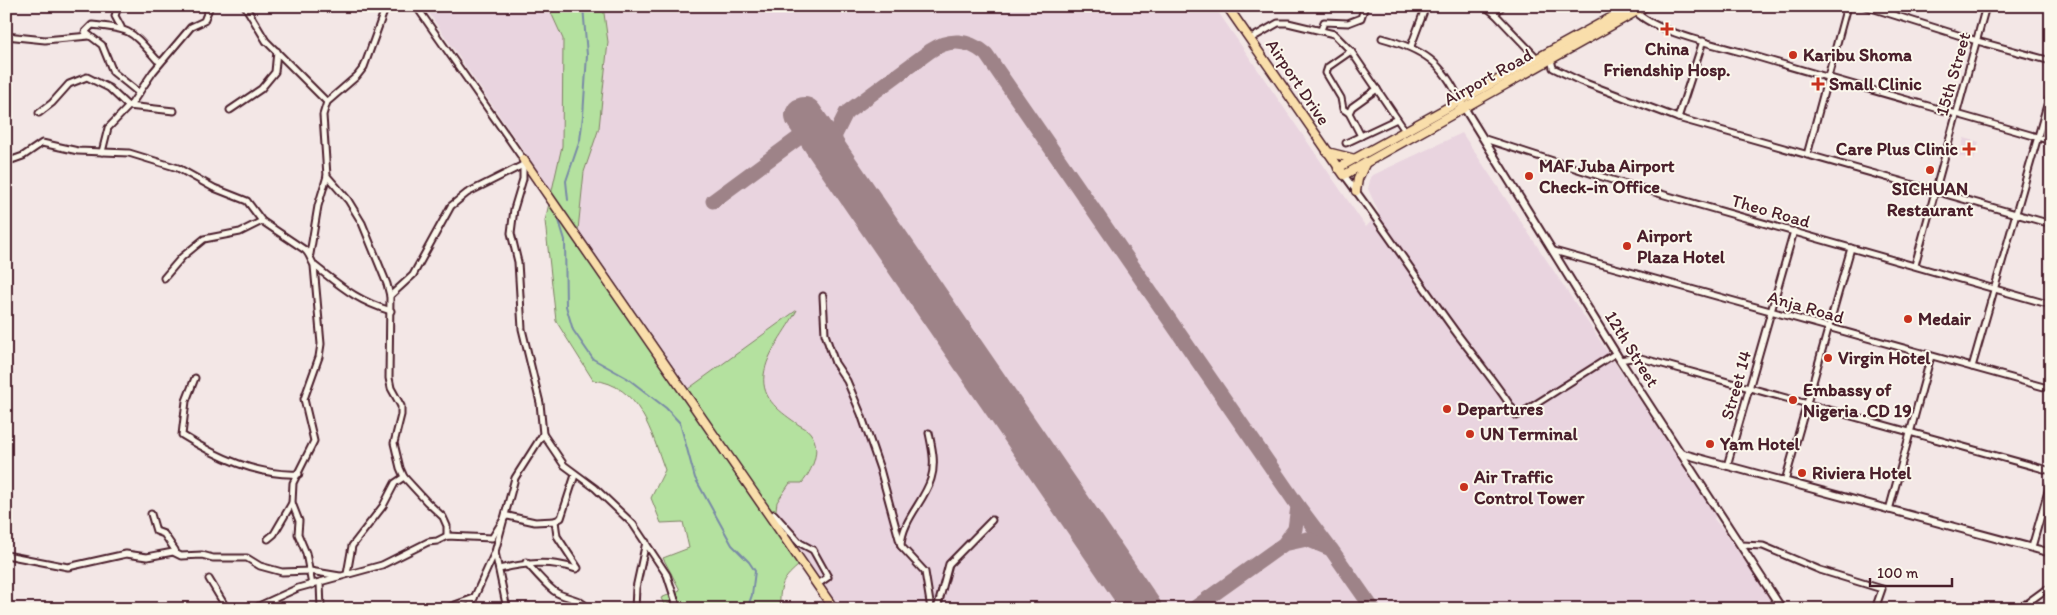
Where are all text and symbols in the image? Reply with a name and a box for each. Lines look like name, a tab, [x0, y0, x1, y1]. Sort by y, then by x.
marker: China Friendship Hosp.	[1660, 22, 1674, 36]
street label: 15th Street	[1931, 30, 1975, 118]
street label: Airport Drive	[1261, 35, 1335, 129]
place label: China Friendship Hosp.	[1603, 38, 1731, 81]
street label: Airport Road	[1440, 43, 1537, 110]
place label: Karibu Shoma	[1803, 44, 1912, 66]
marker: Karibu Shoma	[1787, 49, 1799, 61]
place label: Small Clinic	[1829, 73, 1922, 95]
marker: Small Clinic	[1811, 77, 1825, 91]
place label: Care Plus Clinic	[1836, 138, 1959, 160]
marker: Care Plus Clinic	[1962, 142, 1976, 156]
place label: MAF Juba Airport Check-in Office	[1539, 155, 1675, 198]
marker: SICHUAN Restaurant	[1924, 164, 1936, 176]
marker: MAF Juba Airport Check-in Office	[1523, 170, 1535, 182]
place label: SICHUAN Restaurant	[1887, 178, 1973, 221]
street label: Theo Road	[1729, 189, 1813, 233]
place label: Airport Plaza Hotel	[1636, 225, 1726, 268]
marker: Airport Plaza Hotel	[1621, 240, 1633, 252]
street label: Anja Road	[1765, 286, 1847, 328]
street label: 12th Street	[1600, 307, 1664, 391]
place label: Medair	[1918, 308, 1972, 330]
marker: Medair	[1902, 313, 1914, 325]
place label: Virgin Hotel	[1838, 347, 1931, 369]
street label: Street 14	[1716, 348, 1756, 422]
marker: Virgin Hotel	[1822, 352, 1834, 364]
place label: Embassy of Nigeria .CD 19	[1803, 379, 1912, 422]
marker: Embassy of Nigeria .CD 19	[1787, 394, 1799, 406]
place label: Departures	[1457, 398, 1543, 420]
marker: Departures	[1441, 403, 1453, 415]
place label: UN Terminal	[1480, 423, 1579, 445]
marker: UN Terminal	[1464, 428, 1476, 440]
place label: Yam Hotel	[1719, 433, 1801, 455]
marker: Yam Hotel	[1704, 438, 1716, 450]
place label: Riviera Hotel	[1812, 462, 1912, 484]
place label: Air Traffic Control Tower	[1473, 466, 1585, 509]
marker: Riviera Hotel	[1796, 467, 1808, 479]
marker: Air Traffic Control Tower	[1458, 481, 1470, 493]
scale bar	[1870, 555, 1952, 587]
text: 100 m	[1877, 564, 1919, 582]

